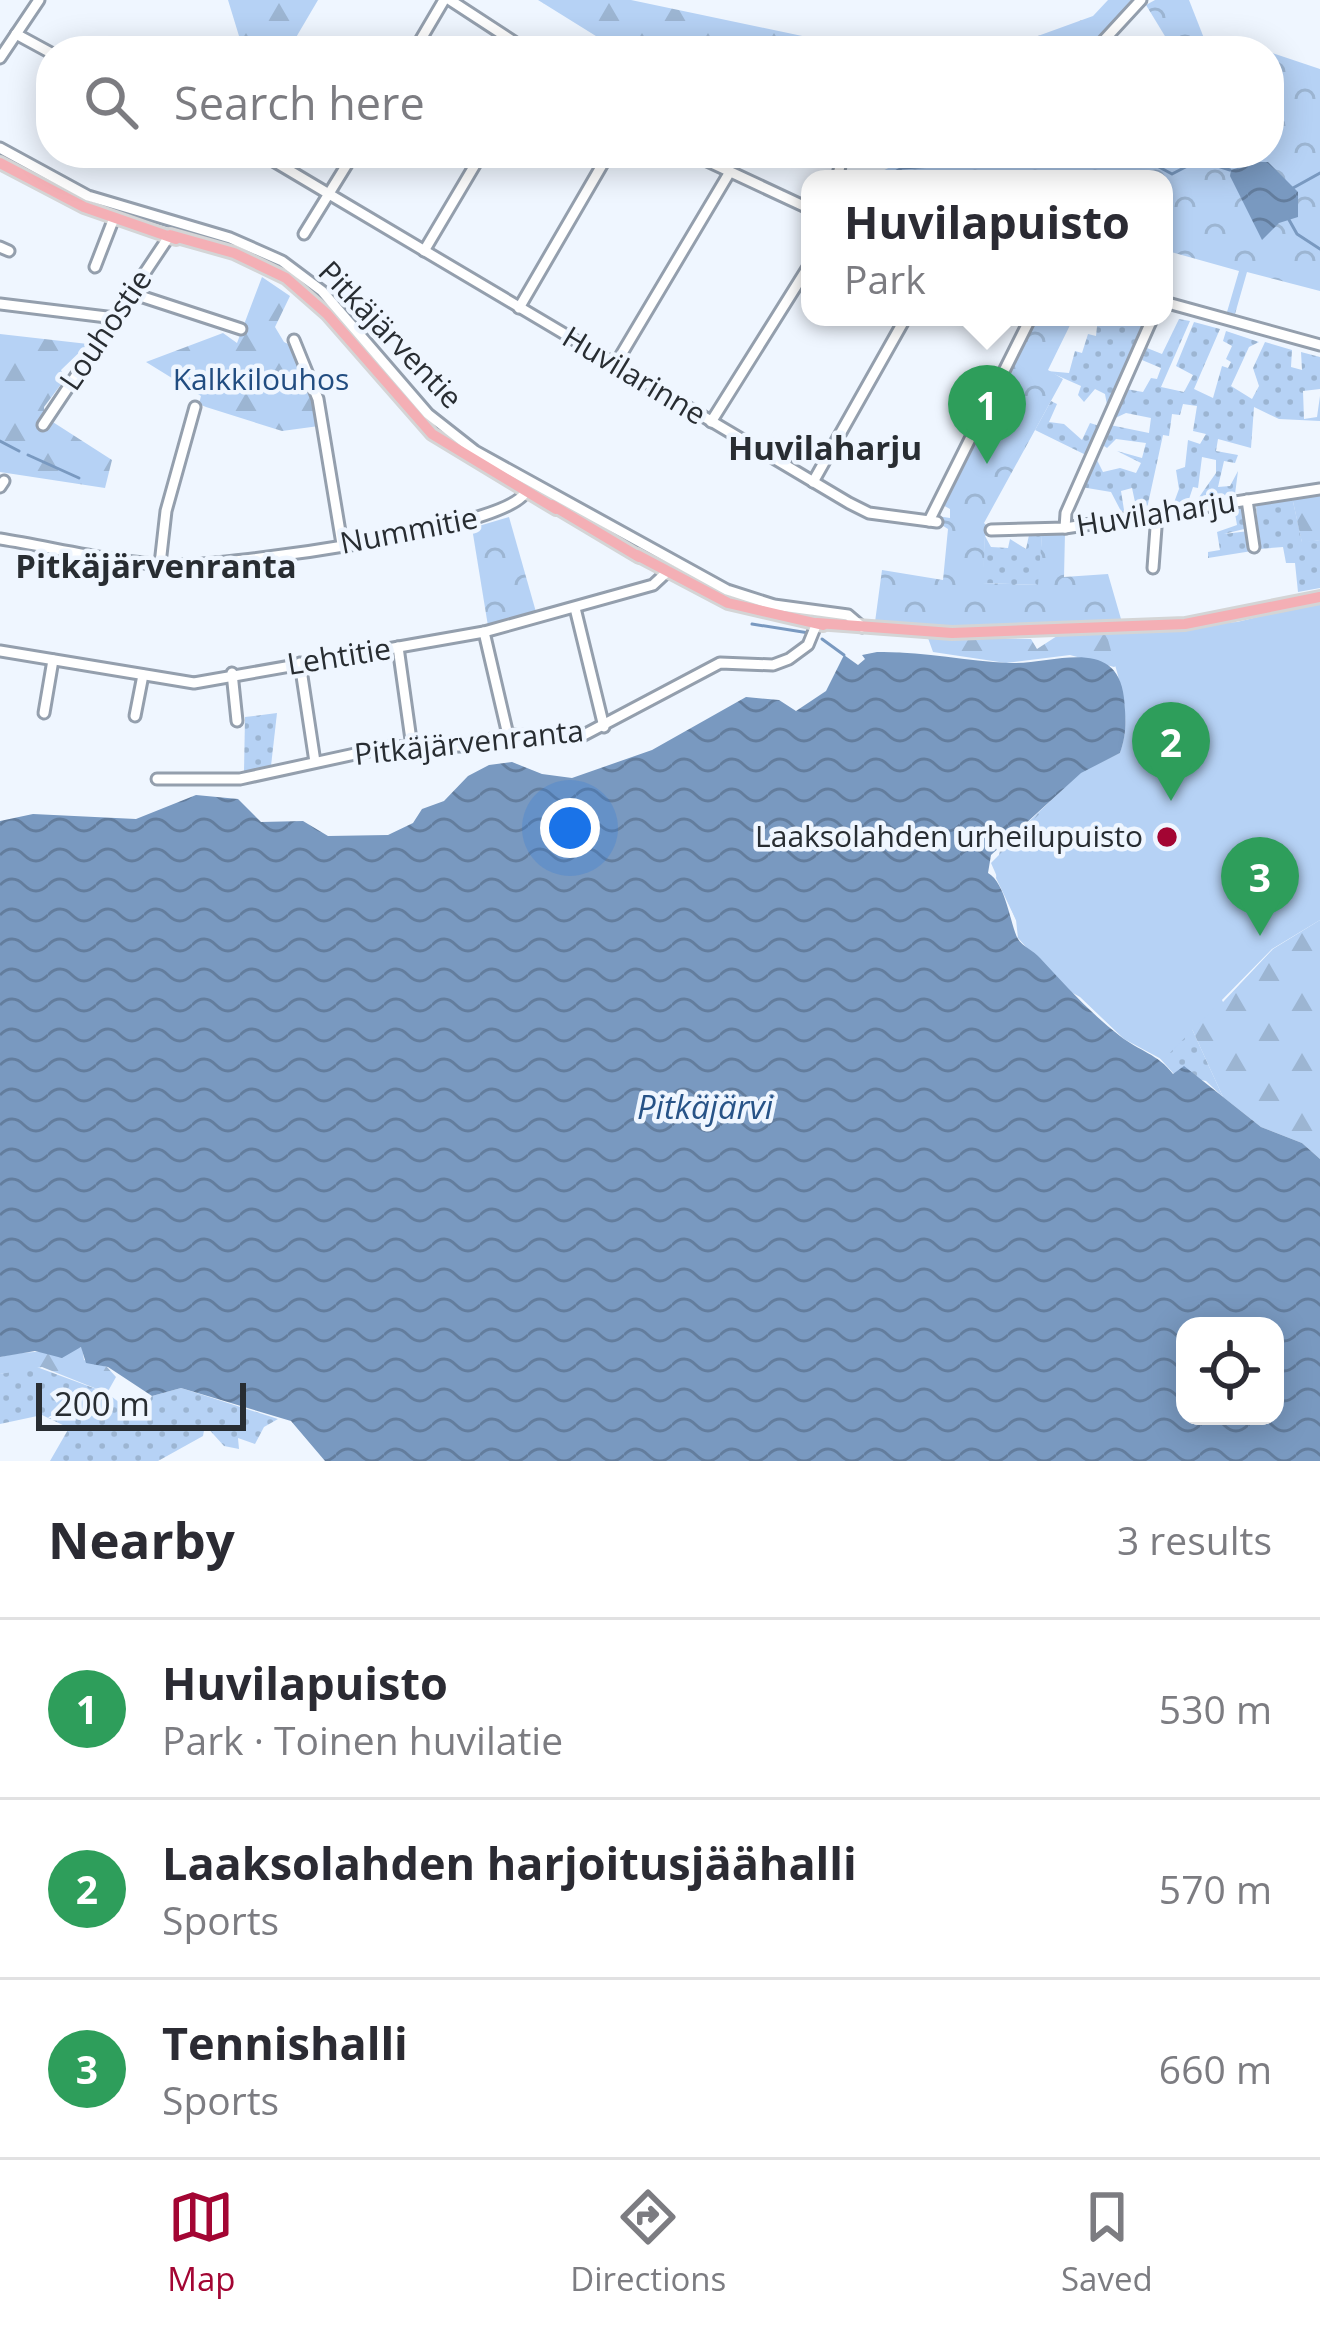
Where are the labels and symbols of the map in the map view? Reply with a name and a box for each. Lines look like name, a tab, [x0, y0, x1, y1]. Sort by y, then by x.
street label: Pitkäjärventie	[310, 251, 472, 417]
street label: Louhostie	[49, 261, 160, 398]
street label: Huvilarinne	[555, 316, 714, 434]
park label: Kalkkilouhos	[173, 358, 349, 399]
pin: 1	[948, 365, 1026, 464]
district label: Huvilaharju	[728, 425, 922, 470]
street label: Huvilaharju	[1073, 480, 1238, 545]
street label: Nummitie	[336, 496, 481, 563]
district label: Pitkäjärvenranta	[15, 543, 297, 588]
street label: Lehtitie	[284, 627, 393, 684]
pin: 2	[1132, 702, 1210, 801]
street label: Pitkäjärvenranta	[352, 709, 585, 774]
your location	[540, 798, 600, 858]
place label: Laaksolahden urheilupuisto	[755, 815, 1143, 856]
marker: Laaksolahden urheilupuisto	[1154, 824, 1180, 850]
pin: 3	[1221, 837, 1299, 936]
water label: Pitkäjärvi	[637, 1084, 774, 1129]
scale bar	[36, 1377, 246, 1430]

